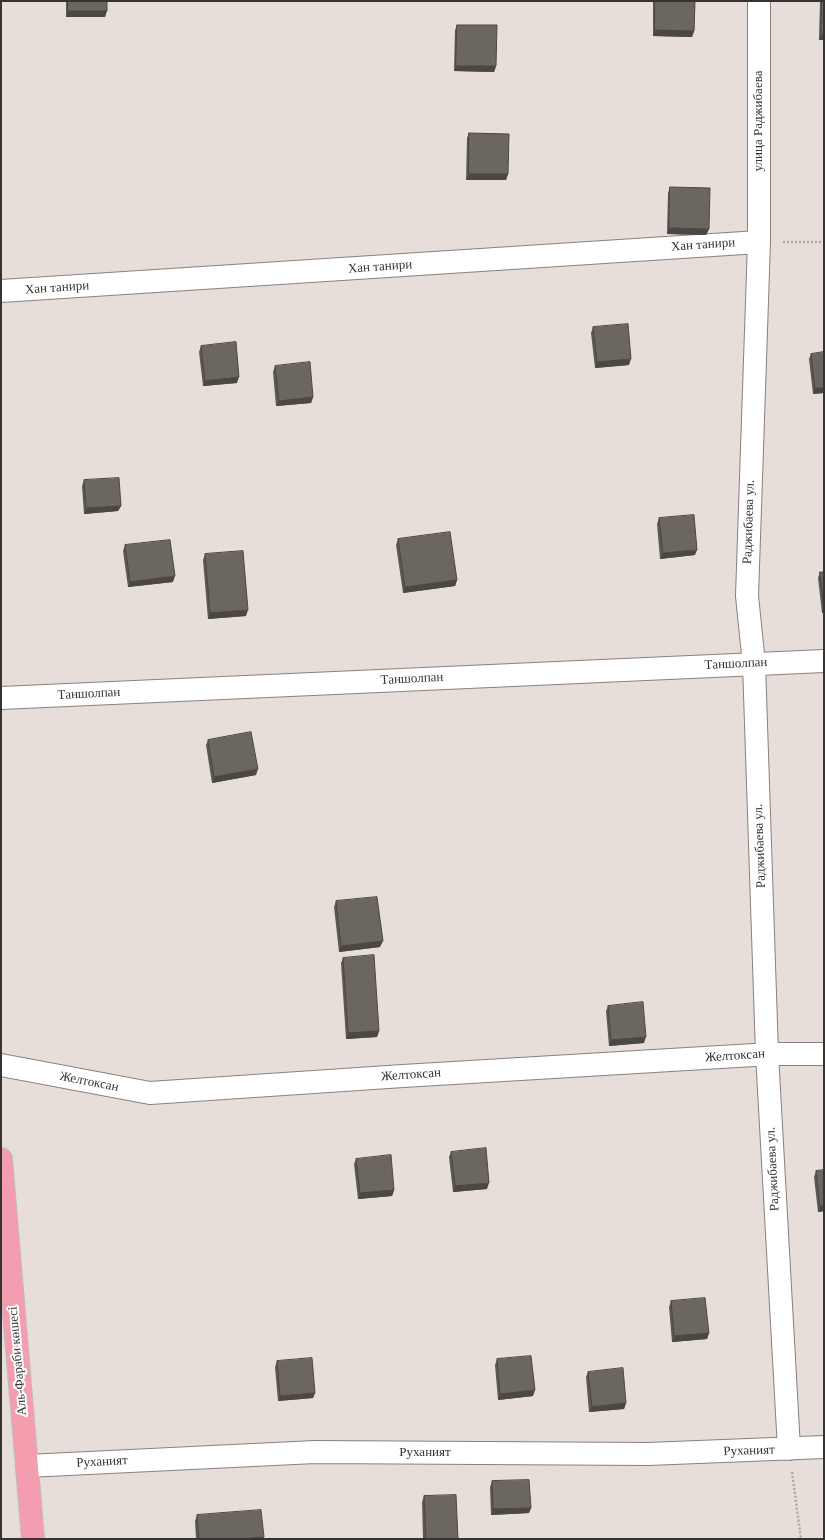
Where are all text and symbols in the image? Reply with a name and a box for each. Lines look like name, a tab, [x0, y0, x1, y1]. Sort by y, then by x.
street label: улица Раджибаева	[751, 71, 767, 171]
street label: Хан танири	[670, 235, 736, 255]
street label: Хан танири	[347, 257, 413, 277]
street label: Хан танири	[24, 278, 90, 298]
street label: Раджибаева ул.	[740, 480, 758, 564]
street label: Таншолпан	[704, 655, 768, 673]
street label: Таншолпан	[380, 670, 444, 688]
street label: Таншолпан	[57, 685, 121, 703]
street label: Раджибаева ул.	[751, 804, 769, 888]
street label: Желтоксан	[705, 1046, 765, 1066]
street label: Желтоксан	[381, 1065, 441, 1085]
street label: Желтоксан	[58, 1069, 120, 1095]
street label: Раджибаева ул.	[763, 1126, 783, 1212]
street label: Аль-Фараби көшесі	[5, 1306, 31, 1416]
street label: Руханият	[723, 1442, 775, 1460]
street label: Руханият	[399, 1445, 451, 1461]
street label: Руханият	[76, 1453, 128, 1471]

